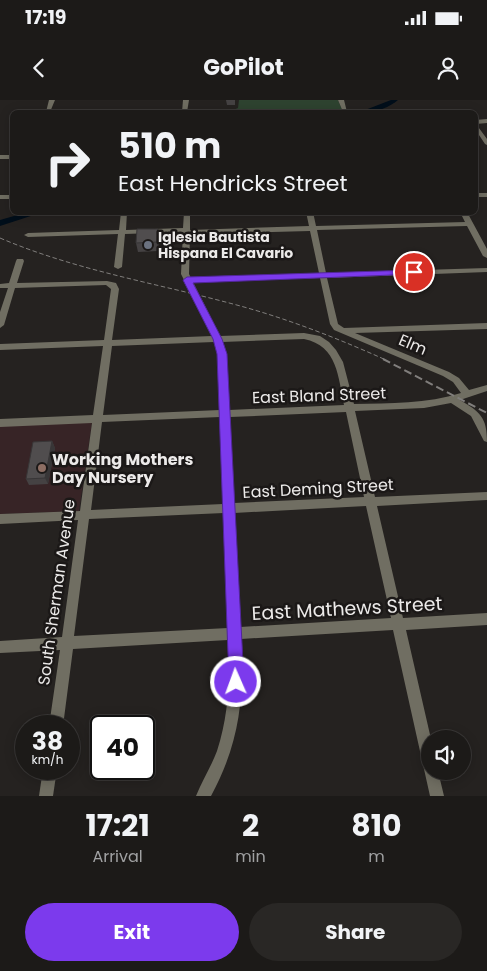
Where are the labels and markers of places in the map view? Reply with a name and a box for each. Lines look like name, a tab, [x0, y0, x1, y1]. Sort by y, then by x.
place label: Iglesia Bautista Hispana El Cavario	[158, 227, 293, 263]
marker: Iglesia Bautista Hispana El Cavario	[142, 239, 154, 251]
pin	[393, 251, 435, 293]
place label: Working Mothers Day Nursery	[52, 448, 193, 489]
marker: Working Mothers Day Nursery	[36, 462, 48, 474]

